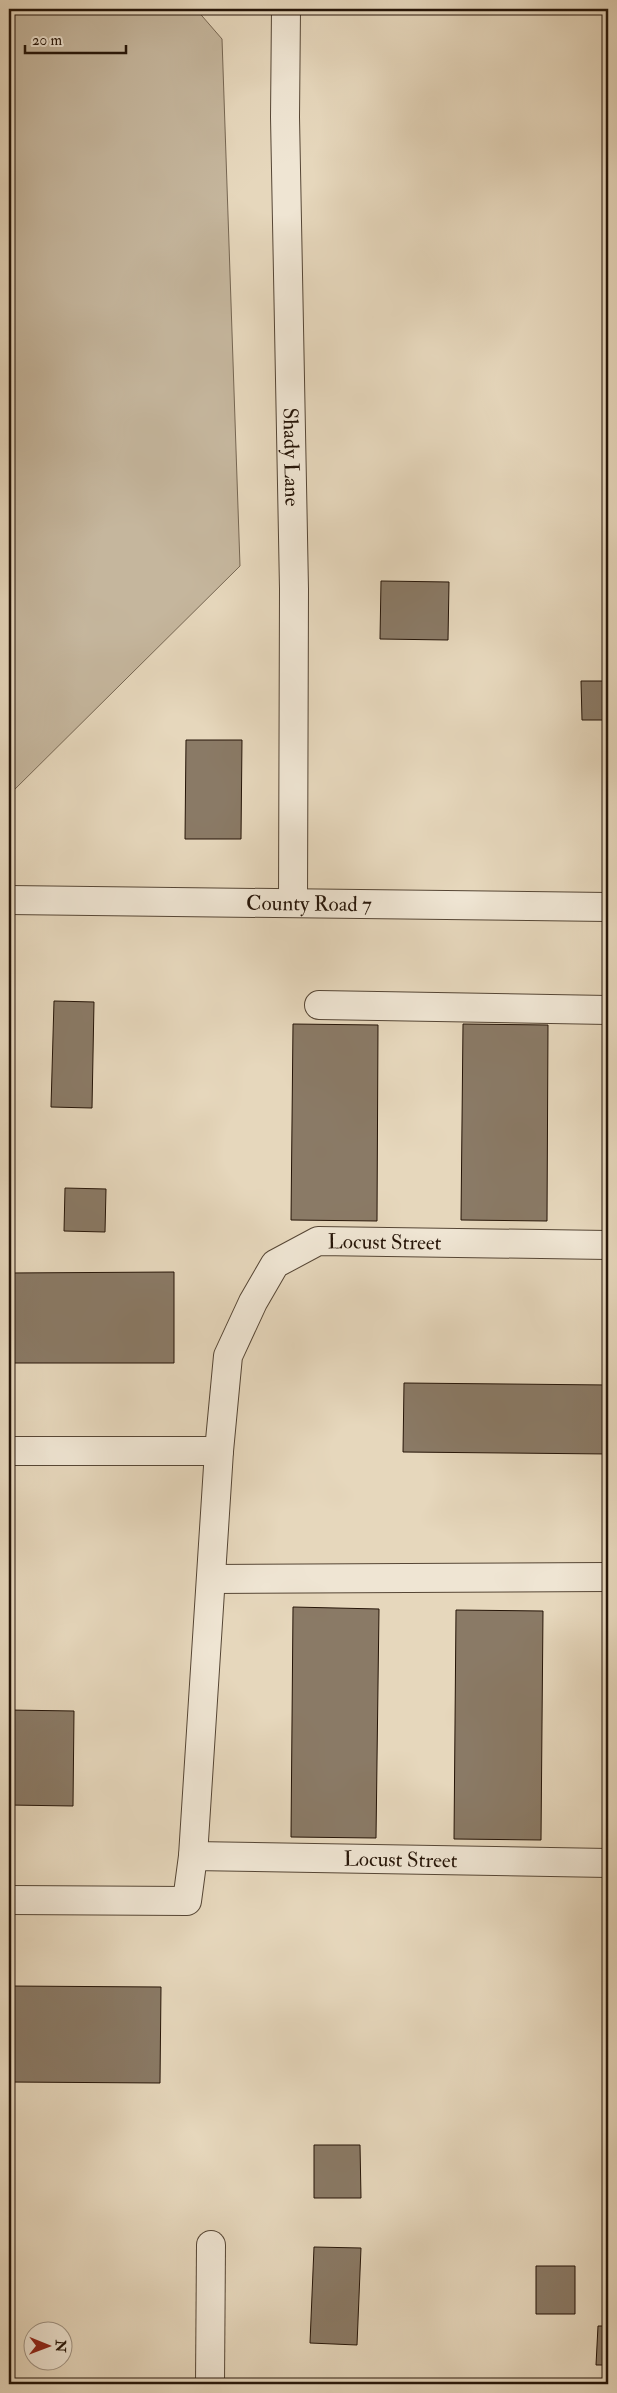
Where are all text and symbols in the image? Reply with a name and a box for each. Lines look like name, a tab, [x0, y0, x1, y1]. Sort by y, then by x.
scale bar	[25, 22, 126, 54]
text: 20 m	[32, 31, 62, 50]
street label: Shady Lane	[277, 407, 306, 507]
street label: County Road 7	[246, 889, 372, 918]
street label: Locust Street	[327, 1228, 442, 1256]
street label: Locust Street	[343, 1845, 458, 1874]
north arrow	[22, 2320, 72, 2370]
text: N	[52, 2339, 69, 2353]

